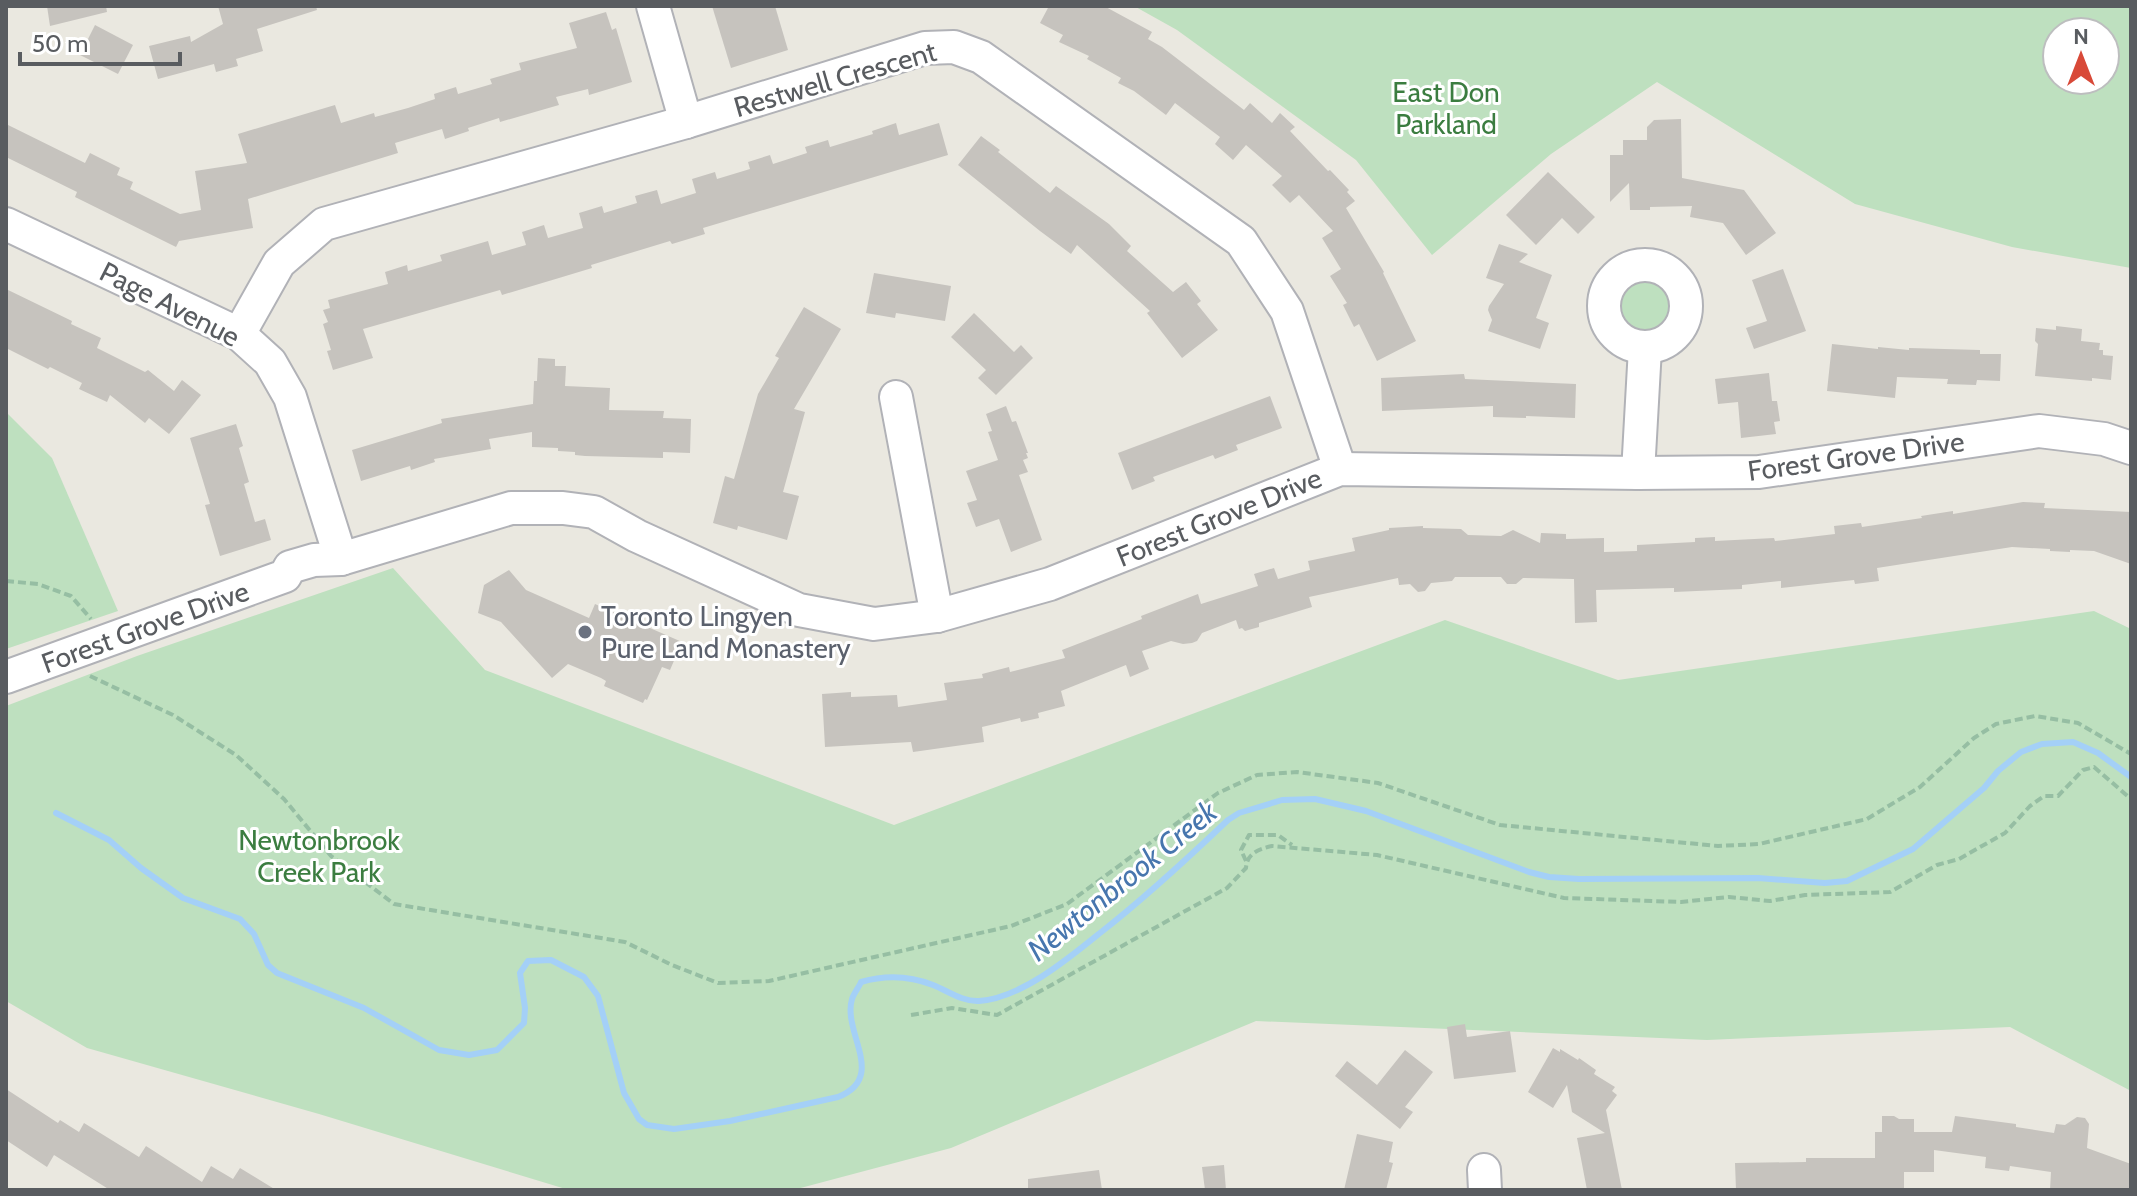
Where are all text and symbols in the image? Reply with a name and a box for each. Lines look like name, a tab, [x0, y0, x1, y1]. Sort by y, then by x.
scale bar	[20, 16, 180, 66]
north arrow	[2041, 16, 2121, 96]
text: N	[2073, 23, 2089, 50]
text: 50 m	[32, 29, 88, 58]
street label: Restwell Crescent	[730, 34, 940, 124]
park label: East Don Parkland	[1392, 75, 1500, 141]
street label: Page Avenue	[94, 254, 246, 354]
street label: Forest Grove Drive	[1746, 424, 1966, 488]
street label: Forest Grove Drive	[1111, 460, 1327, 574]
street label: Forest Grove Drive	[37, 574, 253, 680]
place label: Toronto Lingyen Pure Land Monastery	[601, 599, 851, 665]
marker: Toronto Lingyen Pure Land Monastery	[576, 623, 594, 641]
water label: Newtonbrook Creek	[1020, 792, 1225, 969]
park label: Newtonbrook Creek Park	[238, 823, 400, 889]

